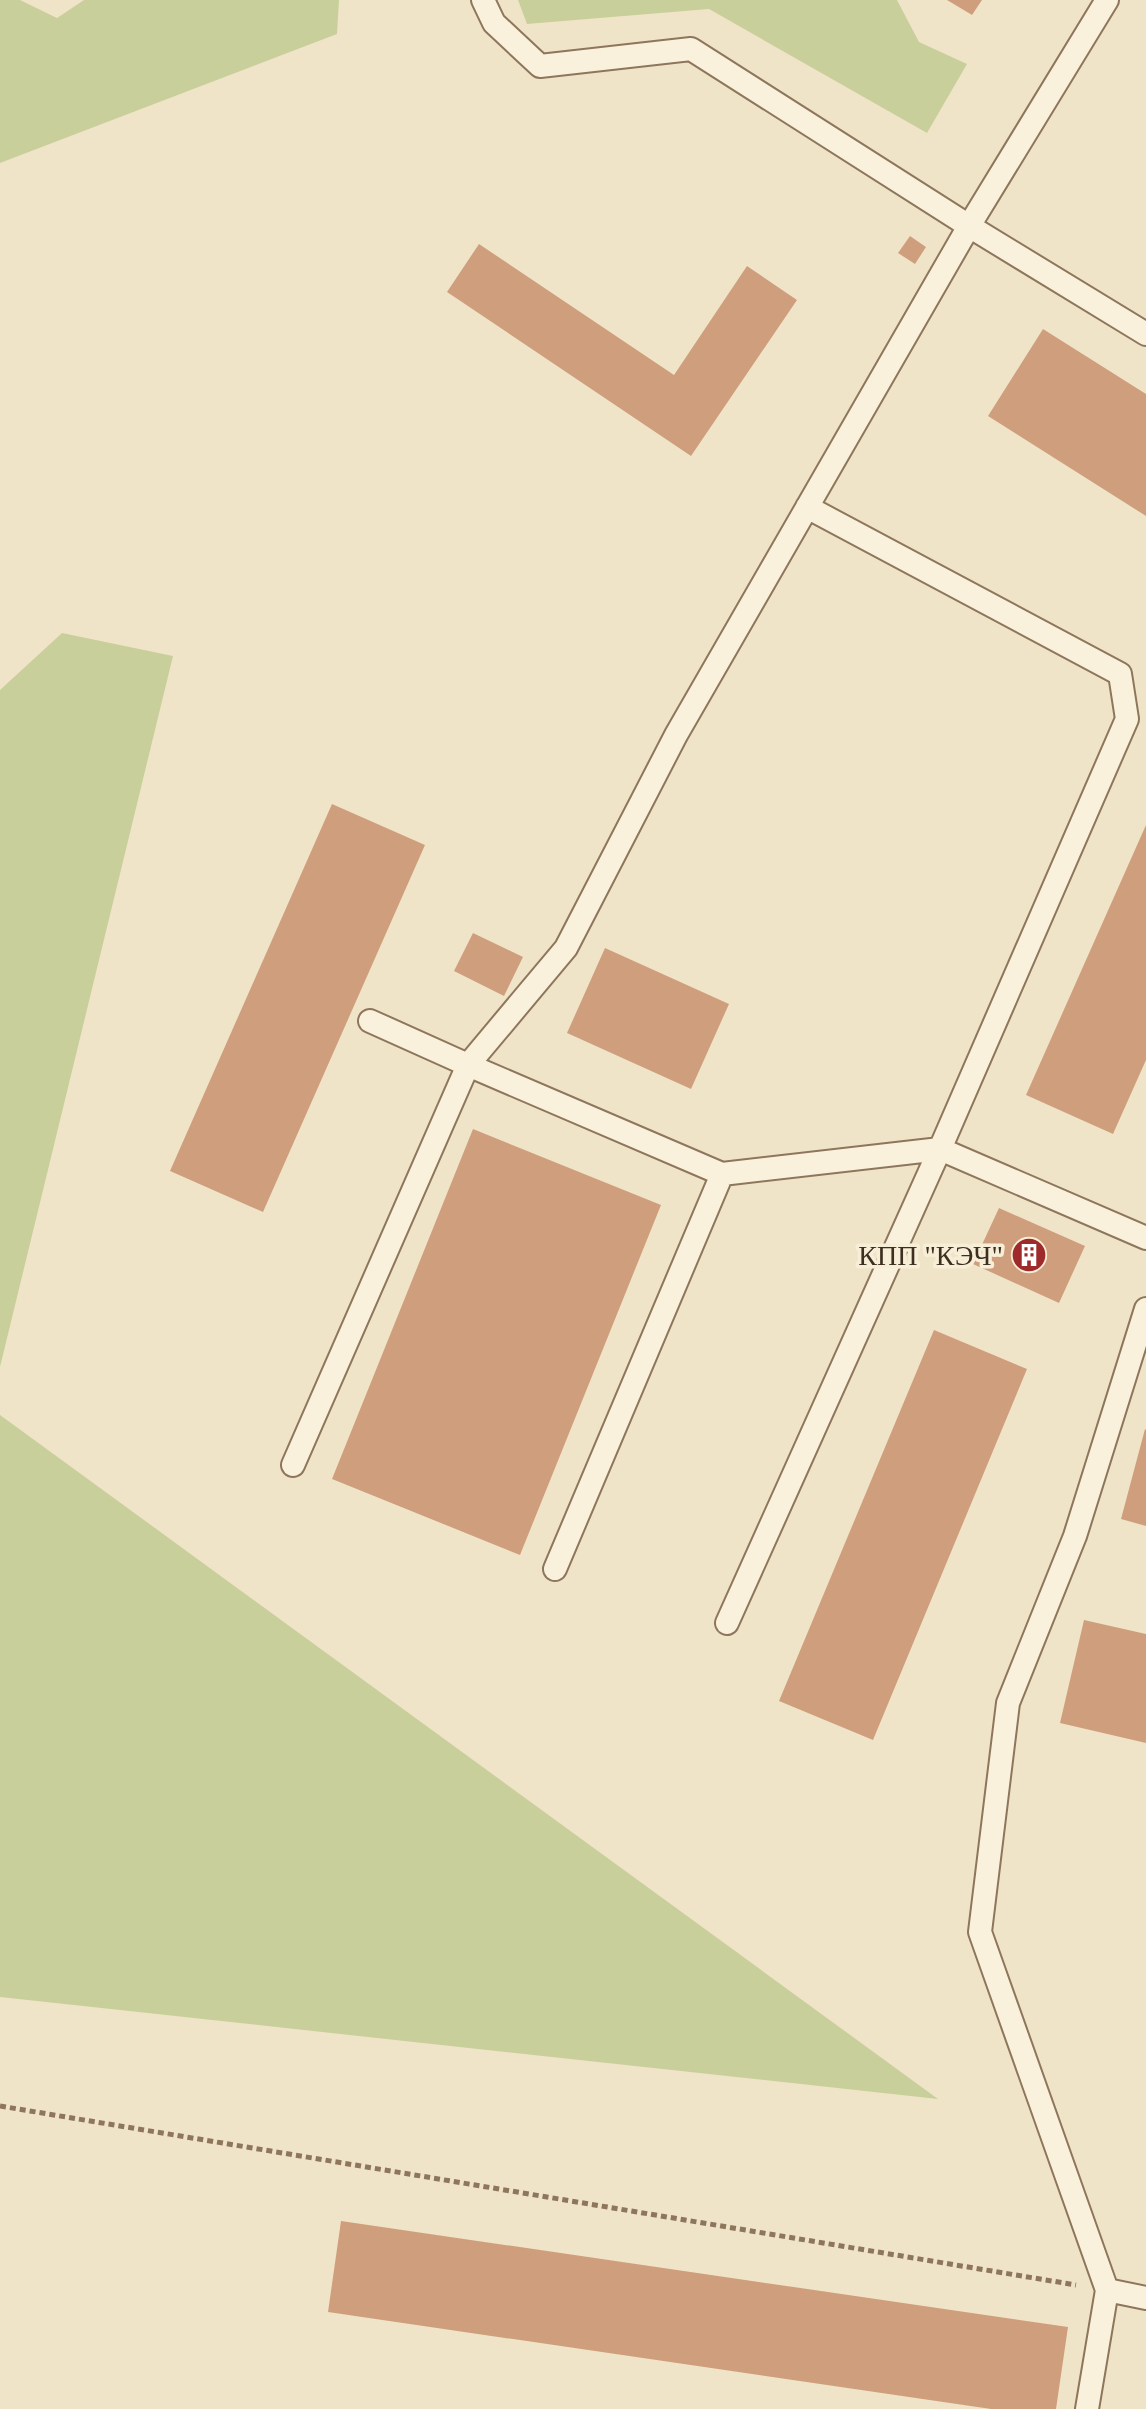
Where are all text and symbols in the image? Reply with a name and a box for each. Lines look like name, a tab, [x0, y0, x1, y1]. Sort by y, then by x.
building icon: КПП "КЭЧ"	[1010, 1236, 1048, 1274]
place label: КПП "КЭЧ"	[858, 1240, 1003, 1271]

